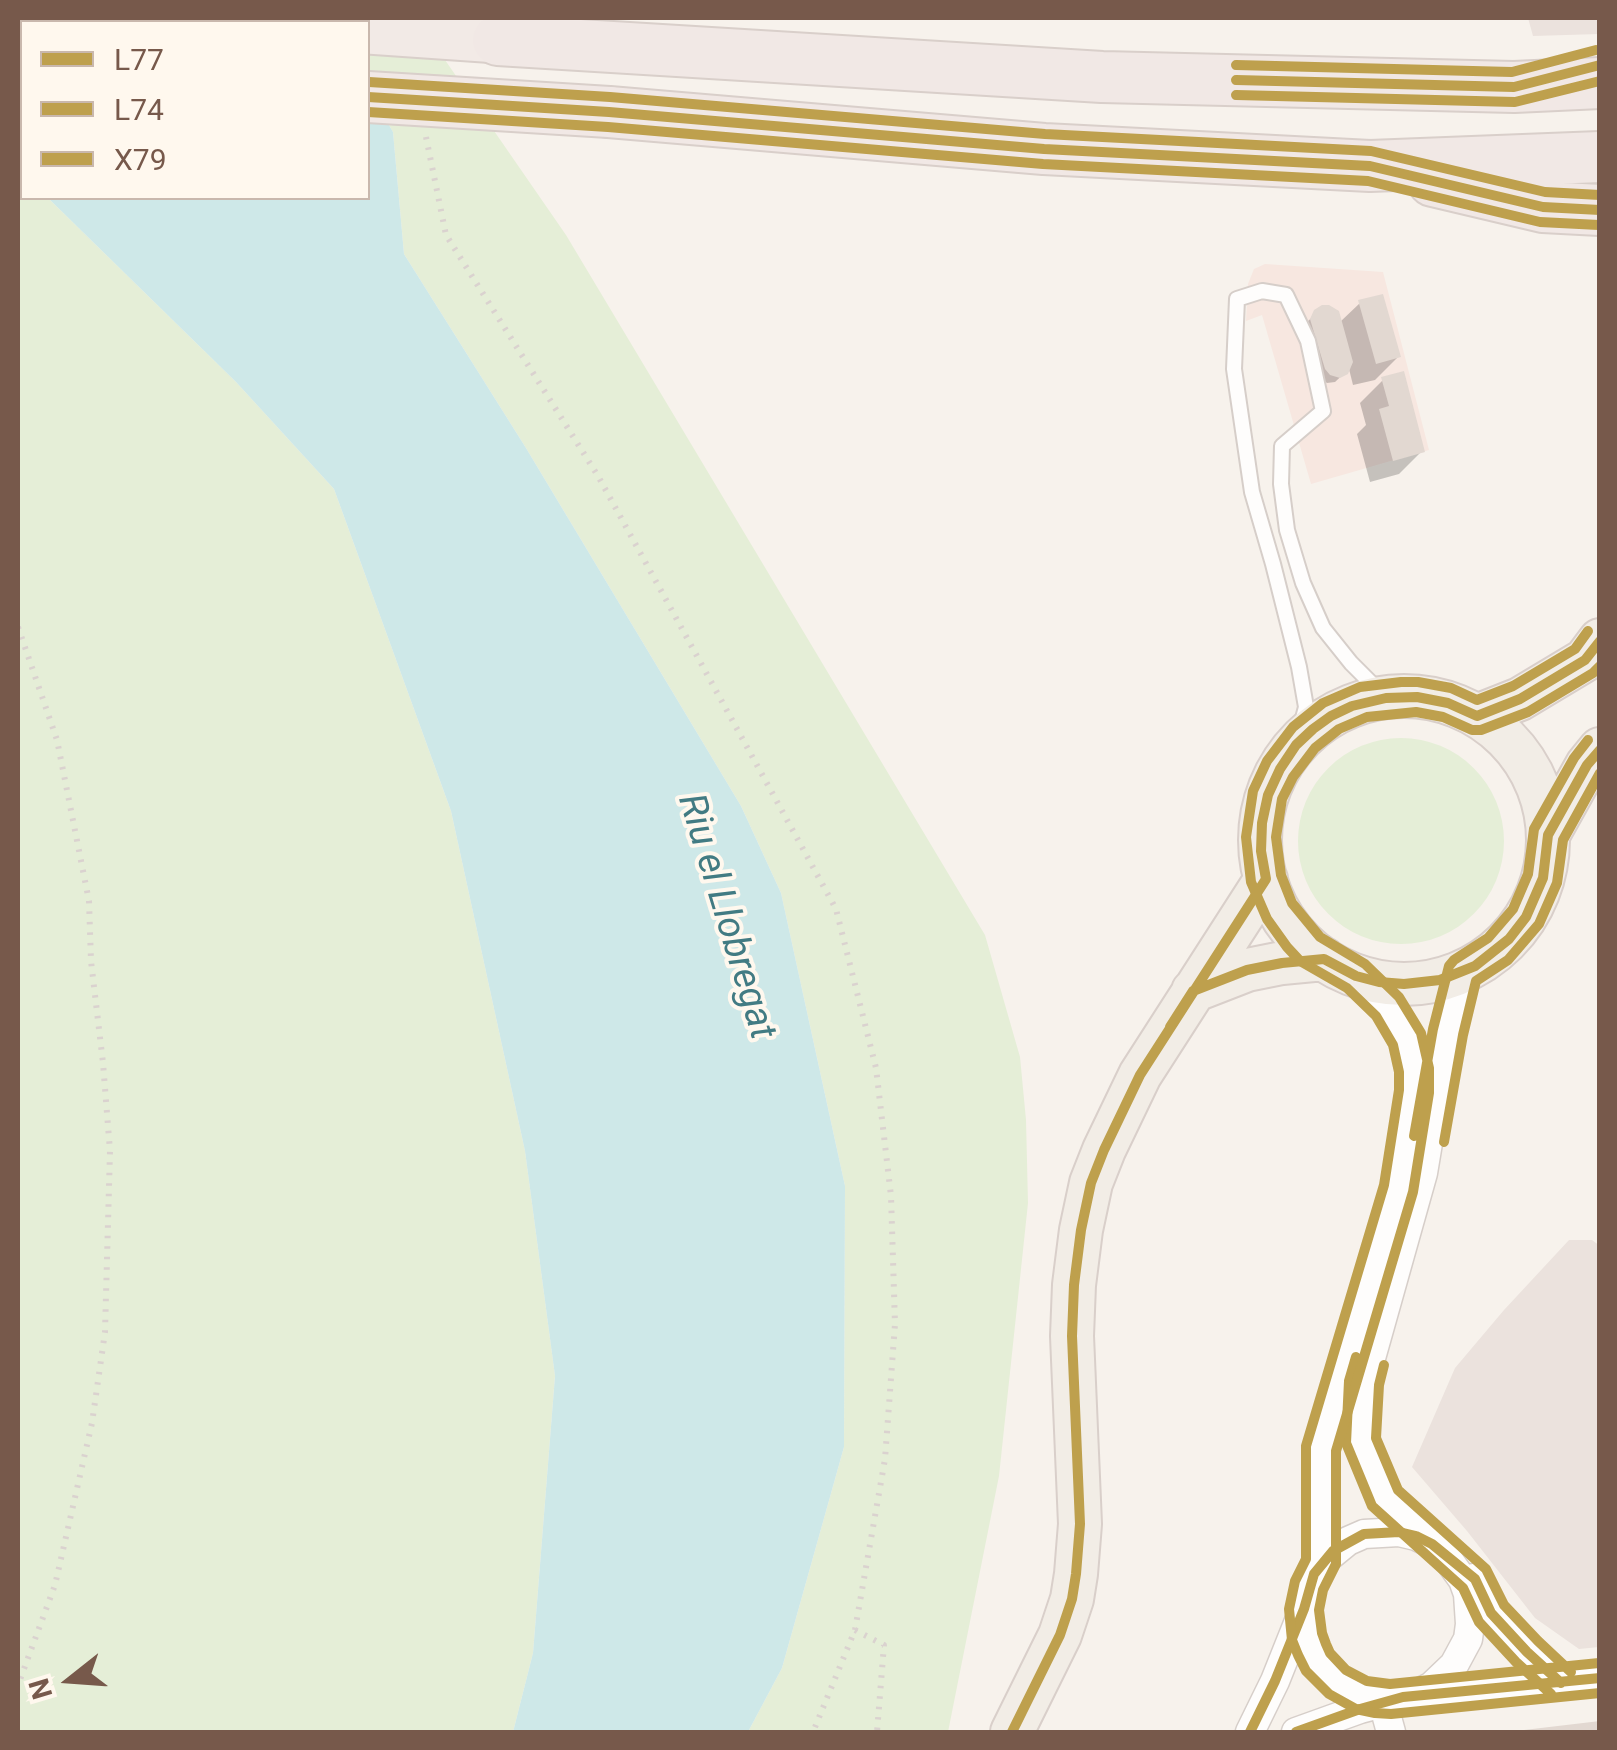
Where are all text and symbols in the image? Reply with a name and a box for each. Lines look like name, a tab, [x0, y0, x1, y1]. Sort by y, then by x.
legend	[20, 20, 370, 200]
text: L77	[114, 42, 164, 77]
text: L74	[114, 92, 164, 127]
text: X79	[114, 142, 167, 177]
water label: Riu el Llobregat	[666, 789, 784, 1045]
north arrow	[20, 1630, 120, 1730]
text: N	[22, 1675, 60, 1703]

